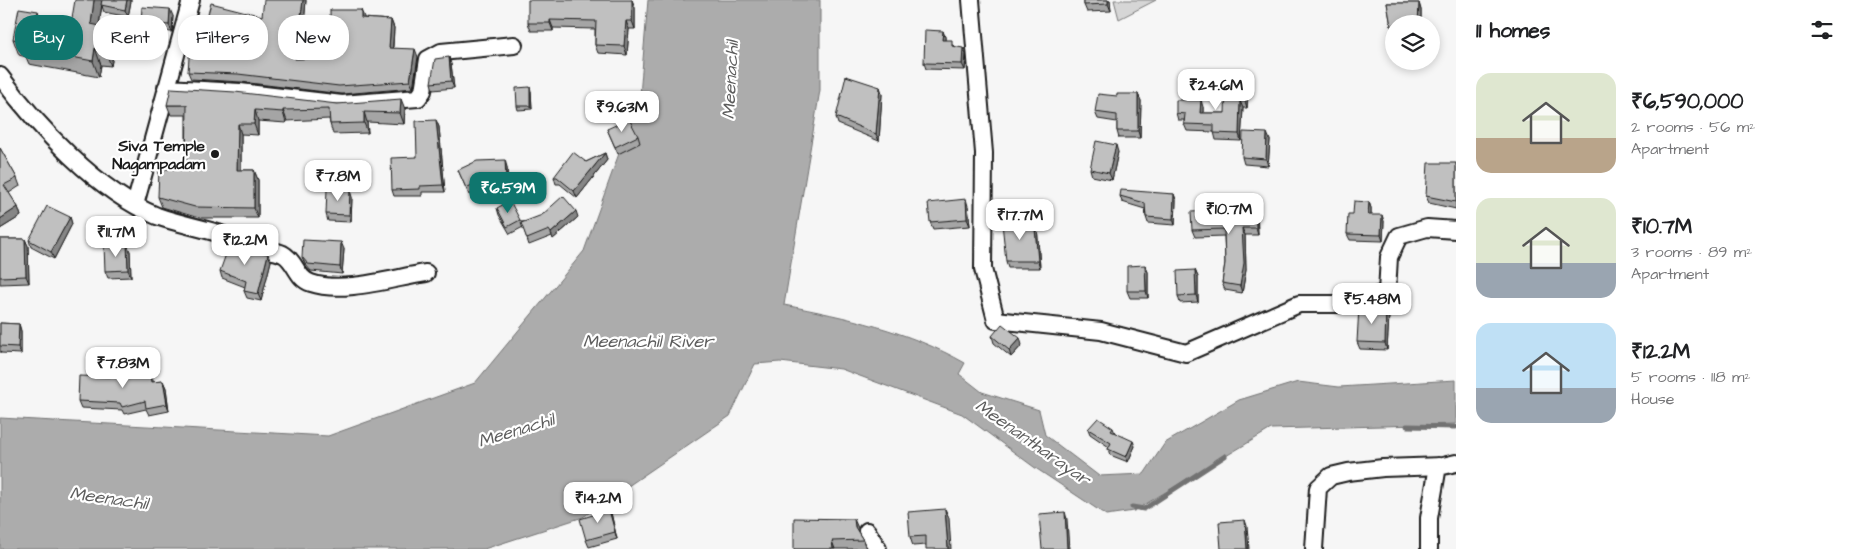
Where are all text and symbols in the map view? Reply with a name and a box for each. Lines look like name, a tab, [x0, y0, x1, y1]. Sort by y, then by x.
chip: Buy	[15, 15, 83, 60]
chip: Rent	[93, 15, 168, 60]
chip: Filters	[178, 15, 268, 60]
chip: New	[278, 15, 349, 60]
map controls	[1385, 15, 1440, 70]
button: layers	[1385, 15, 1440, 70]
text: 11 homes	[1476, 16, 1550, 45]
icon: filters	[1808, 16, 1836, 44]
water label: Meenachil	[716, 38, 745, 120]
pin: ₹24.6M	[1175, 68, 1257, 111]
text: ₹24.6M	[1189, 74, 1243, 96]
text: ₹6,590,000	[1631, 87, 1743, 116]
pin: ₹9.63M	[581, 90, 663, 133]
icon: home	[1516, 93, 1576, 153]
text: ₹9.63M	[596, 96, 648, 118]
text: 2 rooms · 56 m²	[1631, 116, 1755, 138]
place label: Siva Temple Nagampadam	[112, 135, 206, 177]
text: Apartment	[1631, 138, 1709, 160]
marker: Siva Temple Nagampadam	[209, 148, 221, 160]
pin: ₹7.8M	[303, 160, 373, 202]
text: ₹7.8M	[316, 165, 360, 187]
pin: ₹6.59M	[467, 172, 549, 214]
text: ₹6.59M	[480, 177, 536, 199]
pin: ₹10.7M	[1188, 192, 1270, 235]
pin: ₹17.7M	[979, 198, 1061, 241]
text: ₹10.7M	[1206, 198, 1252, 220]
text: ₹17.7M	[997, 204, 1043, 226]
text: ₹10.7M	[1631, 212, 1692, 241]
pin: ₹11.7M	[75, 216, 157, 258]
icon: home	[1516, 218, 1576, 278]
text: ₹11.7M	[97, 221, 135, 243]
pin: ₹12.2M	[204, 224, 286, 266]
text: ₹12.2M	[223, 229, 268, 251]
text: 3 rooms · 89 m²	[1631, 241, 1752, 263]
text: Apartment	[1631, 263, 1709, 285]
pin: ₹5.48M	[1331, 282, 1413, 325]
text: ₹5.48M	[1343, 288, 1401, 310]
water label: Meenachil River	[583, 329, 715, 354]
text: ₹12.2M	[1631, 337, 1690, 366]
icon: home	[1516, 343, 1576, 403]
pin: ₹7.83M	[82, 346, 164, 389]
text: ₹7.83M	[97, 352, 150, 374]
text: 5 rooms · 118 m²	[1631, 366, 1750, 388]
text: House	[1631, 388, 1675, 410]
water label: Meenantharayar	[970, 393, 1097, 493]
water label: Meenachil	[475, 406, 559, 454]
water label: Meenachil	[68, 481, 152, 517]
pin: ₹14.2M	[557, 482, 639, 524]
text: ₹14.2M	[575, 487, 621, 509]

